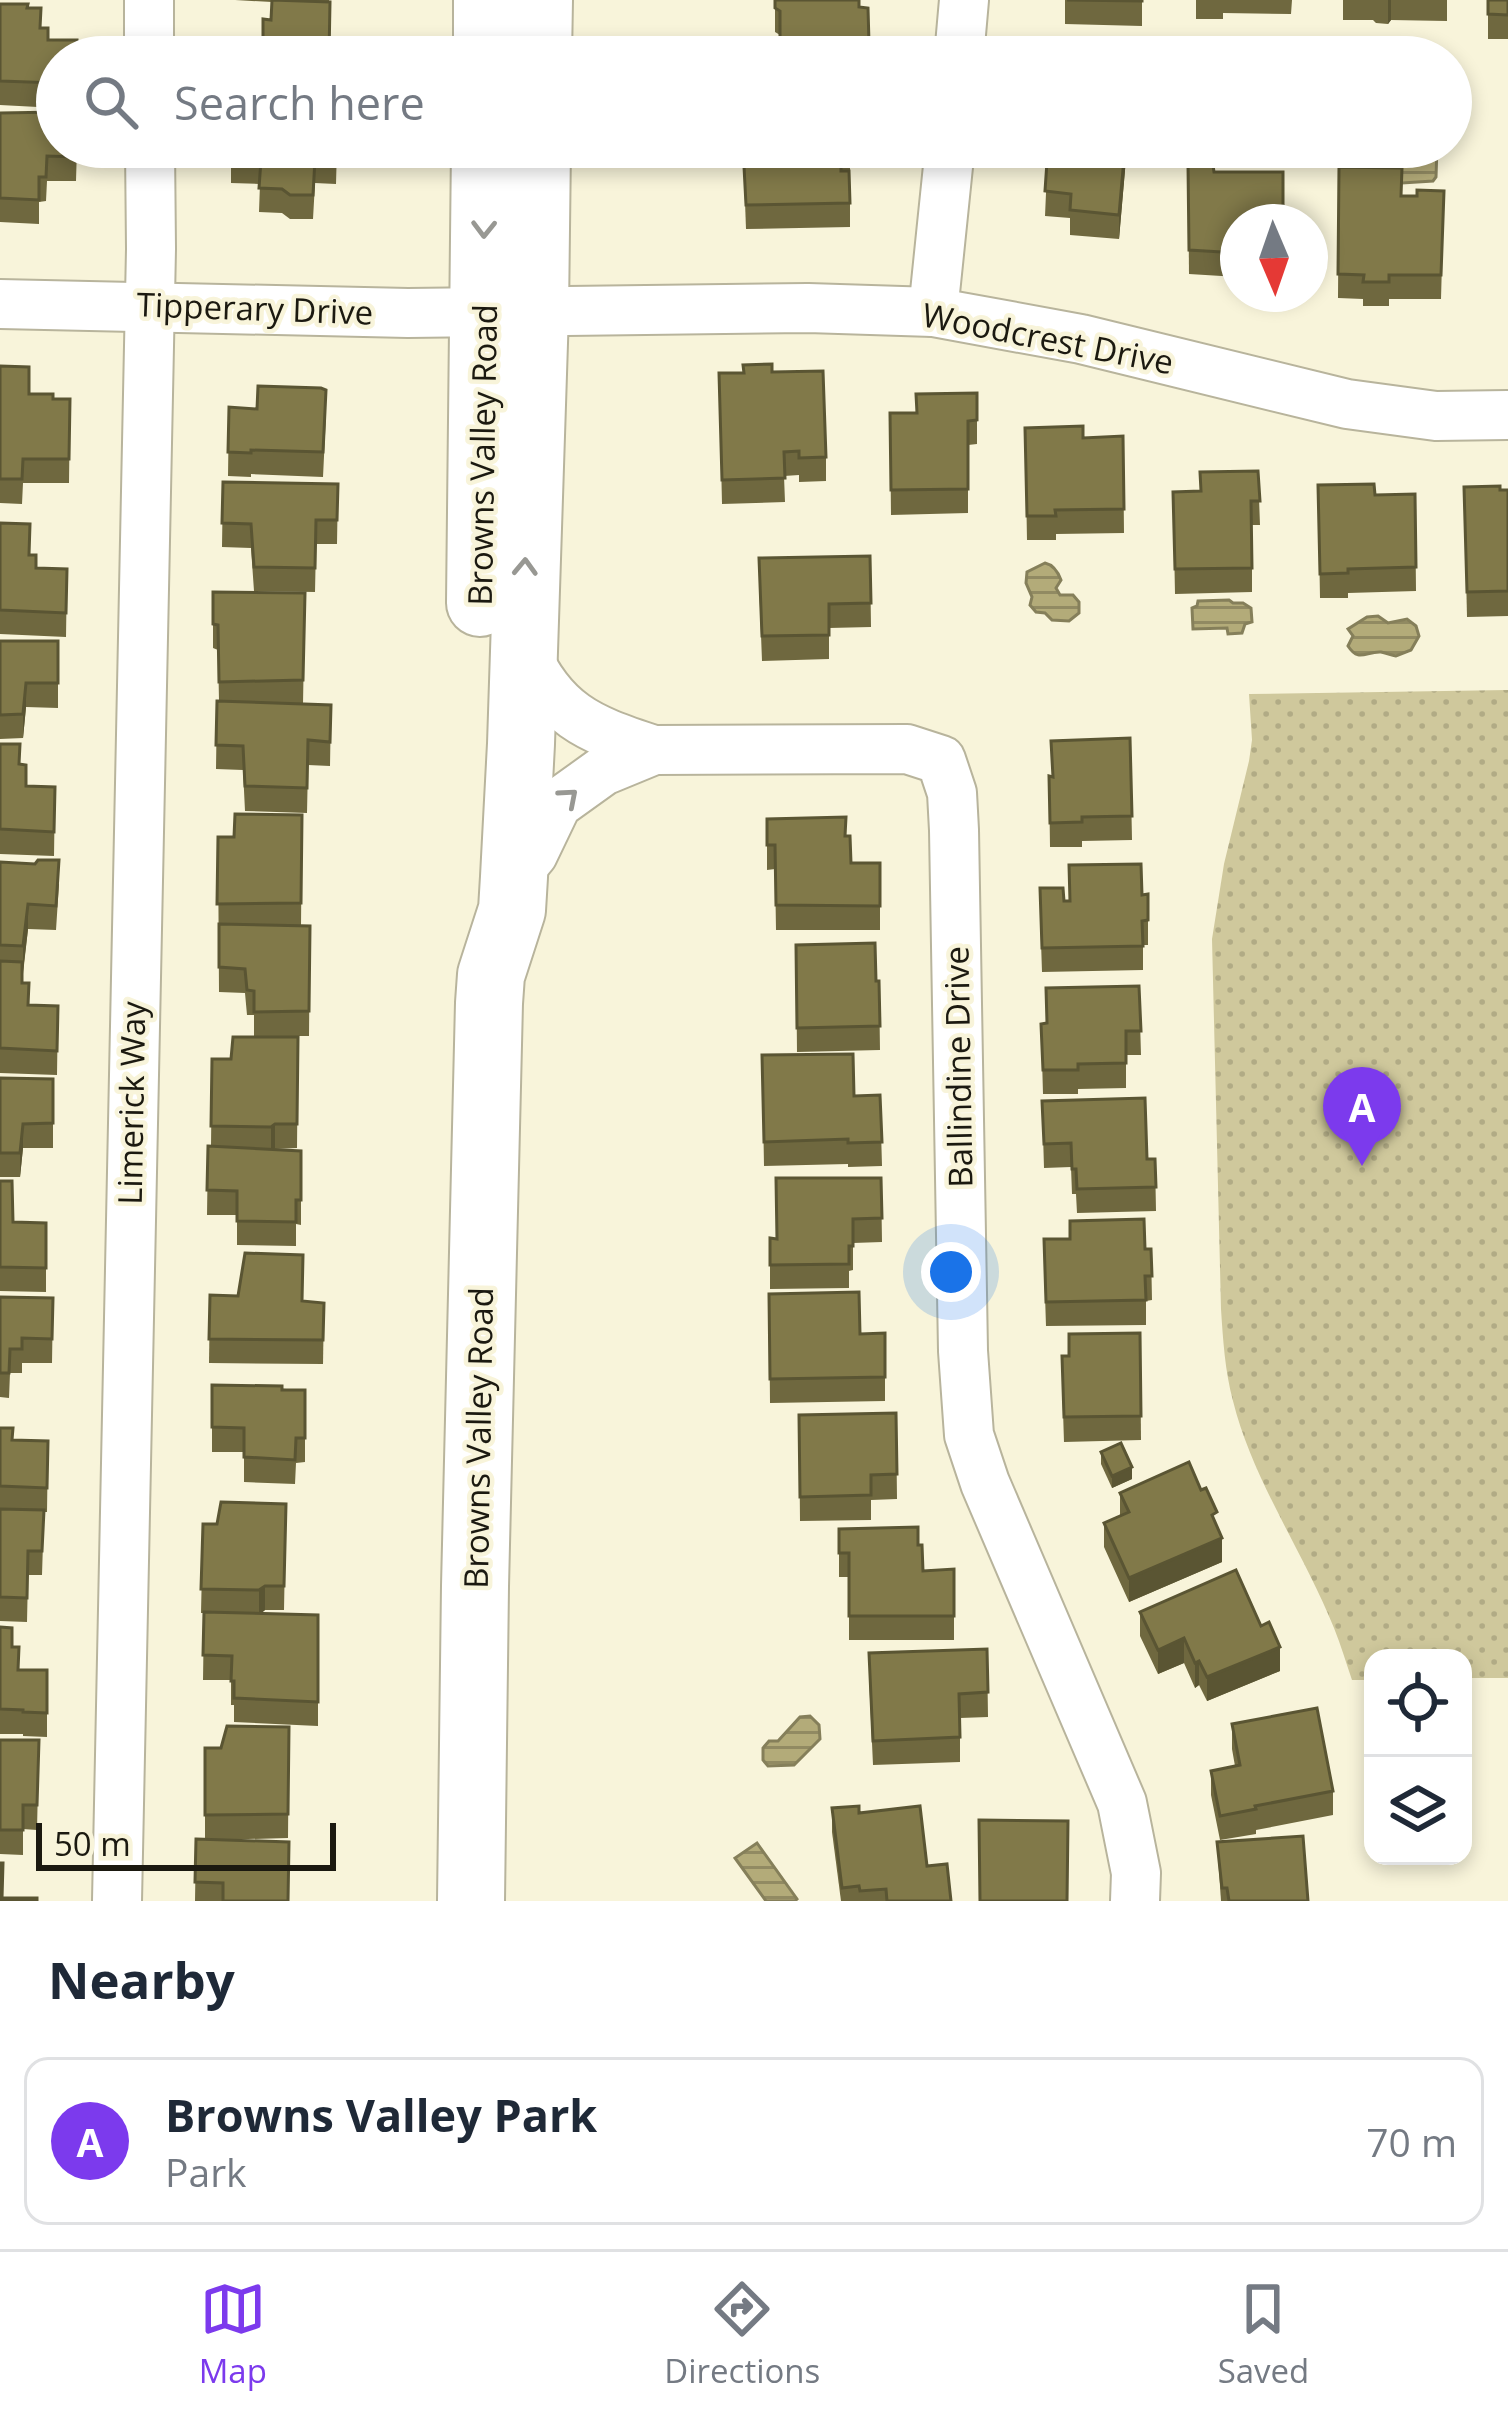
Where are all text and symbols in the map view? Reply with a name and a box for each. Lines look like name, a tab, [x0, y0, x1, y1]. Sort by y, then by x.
search box	[36, 36, 1472, 168]
icon: search	[78, 69, 144, 135]
text: Search here	[174, 72, 425, 133]
north arrow	[1220, 204, 1328, 312]
one-way arrow	[471, 221, 497, 239]
street label: Tipperary Drive	[136, 281, 374, 335]
street label: Woodcrest Drive	[919, 292, 1177, 384]
street label: Browns Valley Road	[457, 304, 507, 606]
one-way arrow	[512, 557, 538, 576]
one-way arrow	[555, 790, 577, 812]
street label: Ballindine Drive	[933, 946, 983, 1188]
street label: Limerick Way	[107, 1000, 155, 1205]
pin: A	[1323, 1067, 1401, 1166]
your location	[921, 1242, 981, 1302]
street label: Browns Valley Road	[453, 1287, 503, 1589]
map controls	[1364, 1649, 1472, 1865]
button: locate	[1364, 1649, 1472, 1757]
button: layers	[1364, 1757, 1472, 1865]
scale bar	[36, 1817, 336, 1870]
text: 50 m	[54, 1821, 131, 1866]
text: Nearby	[48, 1944, 235, 2014]
text: Browns Valley Park	[165, 2084, 597, 2145]
text: A	[77, 2115, 103, 2168]
text: 70 m	[1366, 2115, 1457, 2168]
text: Park	[165, 2145, 247, 2198]
tab: Map	[199, 2276, 267, 2393]
tab: Directions	[664, 2276, 820, 2393]
tab: Saved	[1218, 2276, 1309, 2393]

